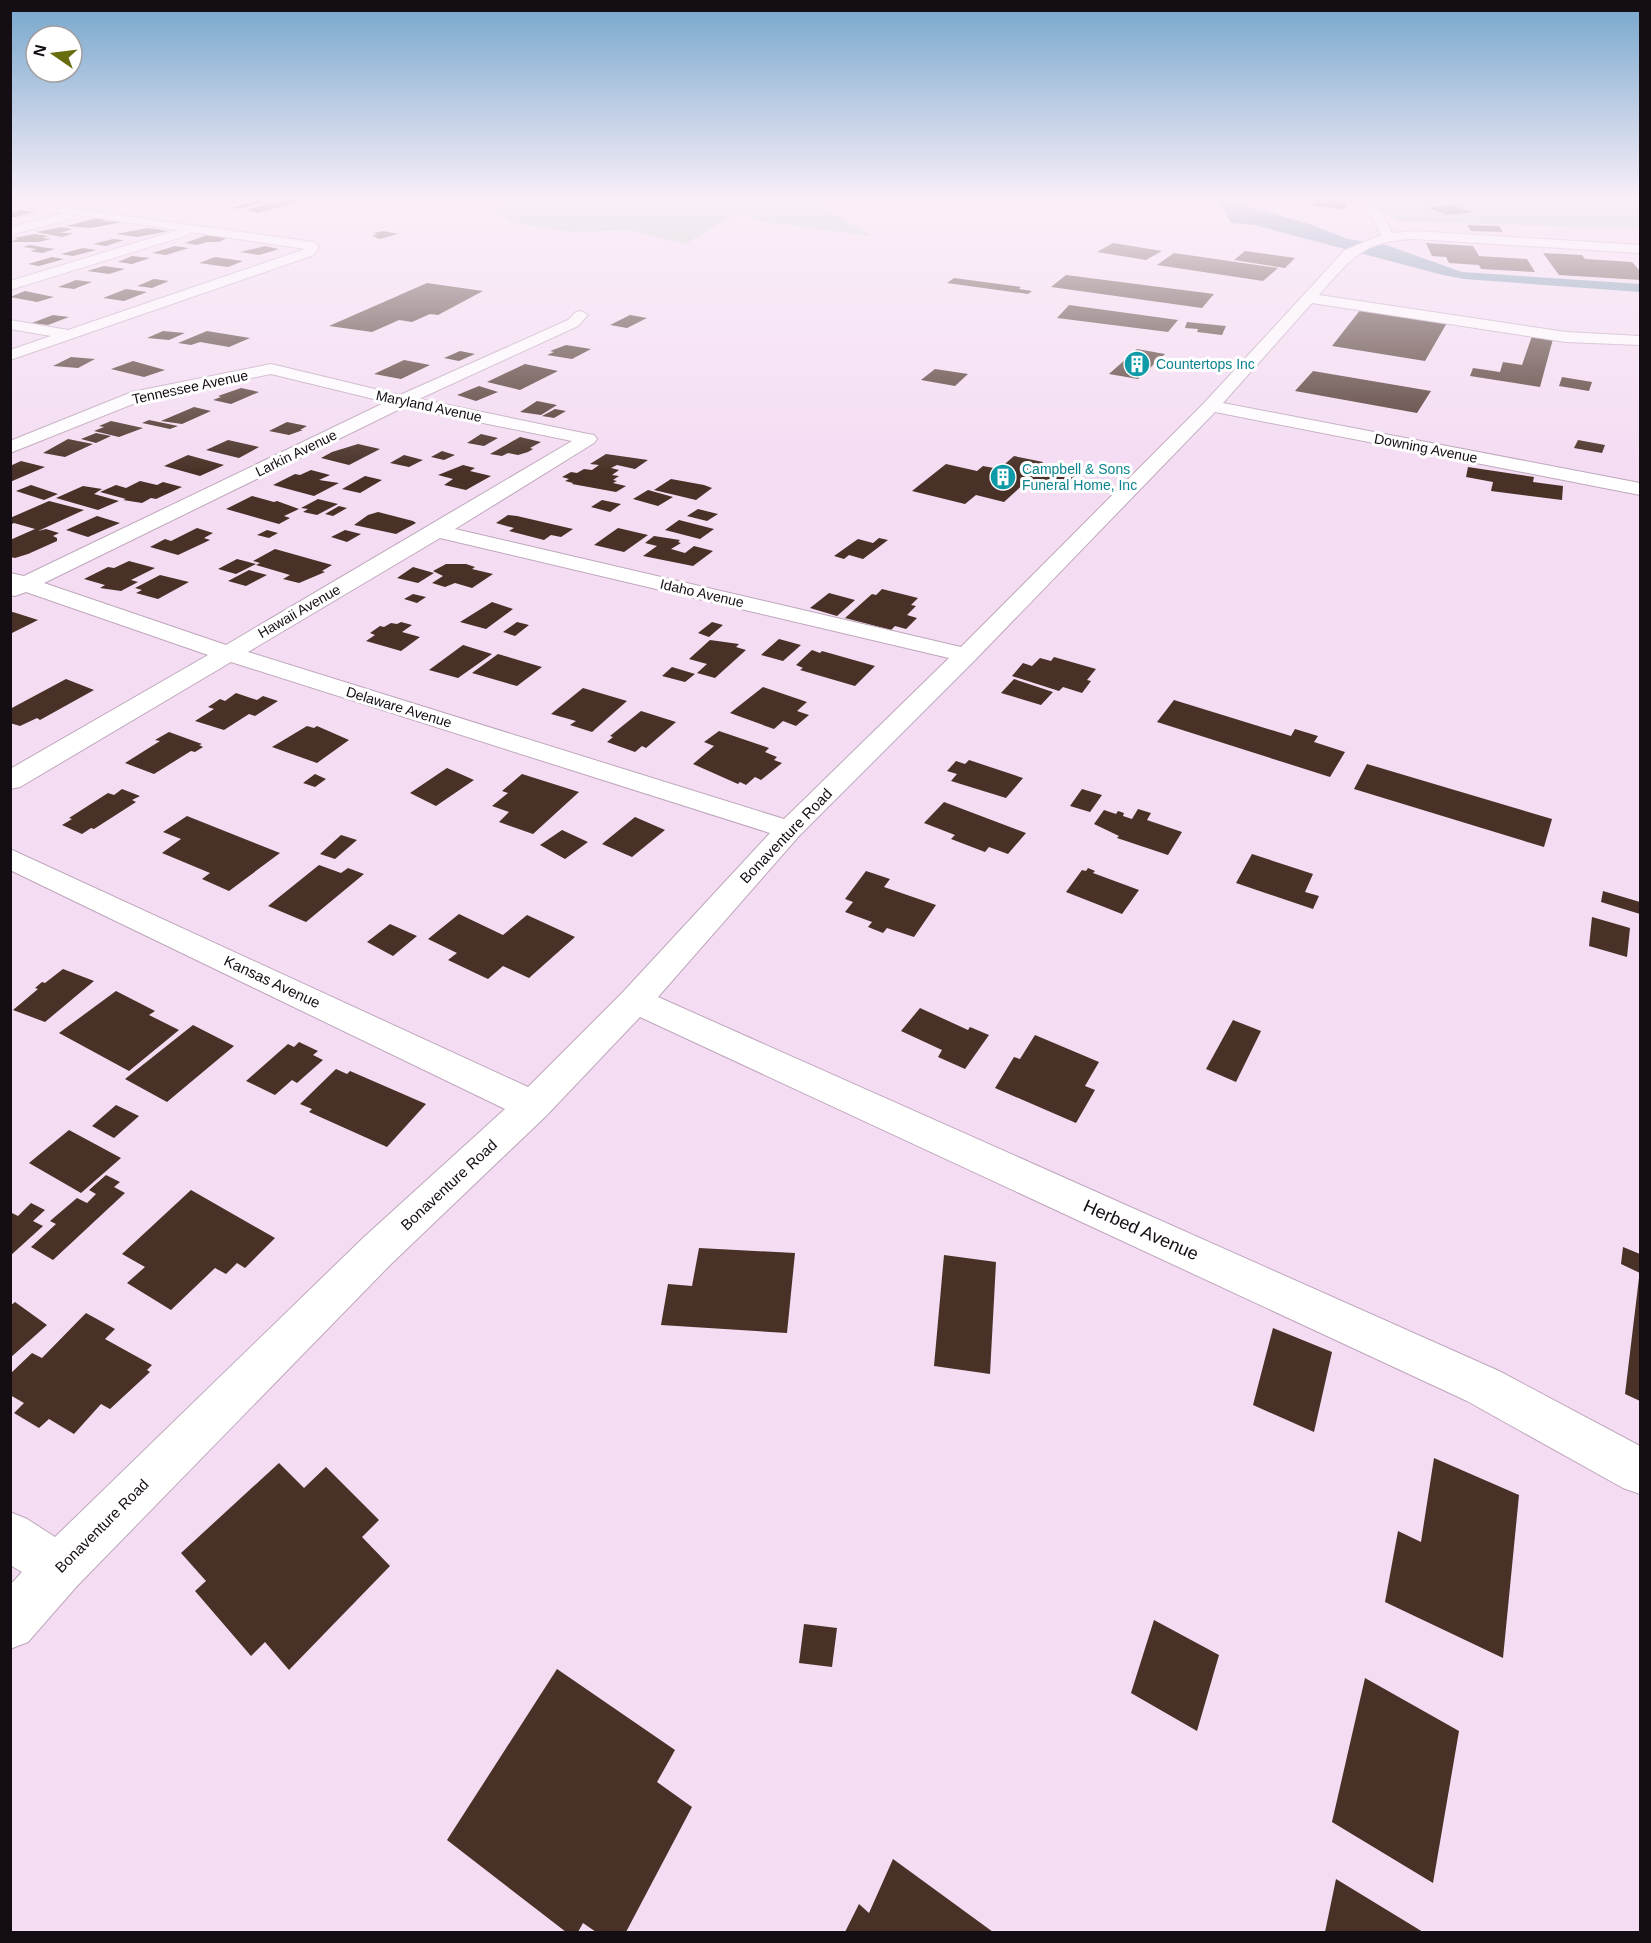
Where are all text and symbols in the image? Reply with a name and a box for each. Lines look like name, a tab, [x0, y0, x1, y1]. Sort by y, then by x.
north arrow	[24, 24, 84, 84]
text: N	[30, 43, 50, 58]
building icon: Countertops Inc	[1122, 349, 1152, 379]
place label: Countertops Inc	[1156, 356, 1255, 372]
street label: Tennessee Avenue	[131, 367, 250, 407]
street label: Maryland Avenue	[375, 387, 484, 425]
street label: Larkin Avenue	[253, 426, 339, 480]
street label: Downing Avenue	[1373, 430, 1479, 466]
place label: Campbell & Sons Funeral Home, Inc	[1022, 461, 1137, 493]
building icon: Campbell & Sons Funeral Home, Inc	[988, 462, 1018, 492]
street label: Idaho Avenue	[659, 576, 746, 610]
street label: Hawaii Avenue	[255, 581, 343, 641]
street label: Delaware Avenue	[344, 683, 454, 731]
street label: Bonaventure Road	[736, 785, 835, 887]
street label: Kansas Avenue	[221, 952, 323, 1011]
street label: Bonaventure Road	[397, 1136, 500, 1234]
street label: Herbed Avenue	[1080, 1196, 1202, 1264]
street label: Bonaventure Road	[51, 1475, 152, 1576]

